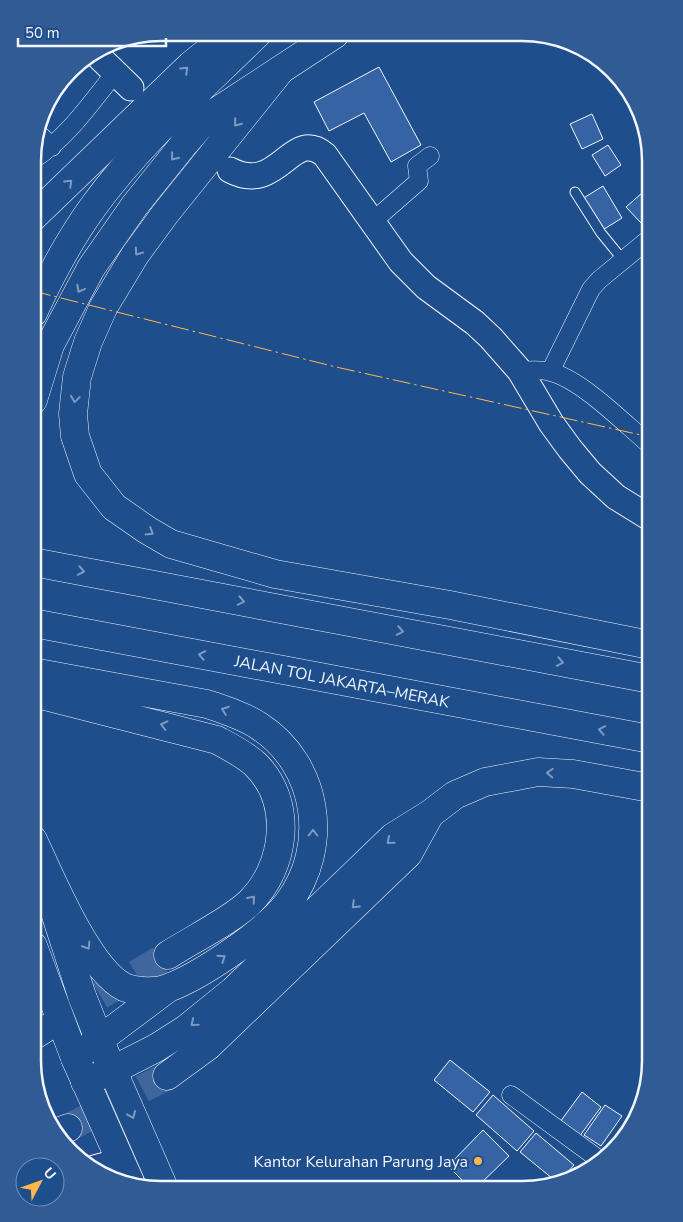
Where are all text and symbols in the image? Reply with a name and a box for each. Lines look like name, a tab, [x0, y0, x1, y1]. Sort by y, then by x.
scale bar	[18, 15, 165, 47]
text: 50 m	[25, 23, 60, 43]
one-way arrow	[180, 67, 189, 76]
one-way arrow	[234, 118, 243, 127]
one-way arrow	[171, 151, 180, 160]
one-way arrow	[63, 180, 72, 189]
one-way arrow	[135, 246, 144, 256]
one-way arrow	[76, 283, 86, 292]
one-way arrow	[70, 395, 80, 404]
one-way arrow	[144, 525, 153, 535]
one-way arrow	[77, 565, 85, 576]
one-way arrow	[236, 596, 245, 606]
one-way arrow	[396, 626, 405, 636]
one-way arrow	[198, 650, 206, 660]
street label: JALAN TOL JAKARTA–MERAK	[232, 650, 452, 714]
one-way arrow	[556, 656, 564, 666]
one-way arrow	[222, 706, 230, 716]
one-way arrow	[159, 720, 168, 731]
one-way arrow	[598, 726, 607, 736]
one-way arrow	[546, 767, 554, 778]
one-way arrow	[308, 829, 318, 836]
one-way arrow	[386, 835, 395, 844]
one-way arrow	[246, 895, 255, 904]
one-way arrow	[352, 899, 361, 908]
one-way arrow	[80, 941, 90, 950]
one-way arrow	[216, 955, 225, 964]
one-way arrow	[190, 1017, 199, 1026]
one-way arrow	[126, 1110, 137, 1119]
place label: Kantor Kelurahan Parung Jaya	[254, 1151, 468, 1173]
marker: Kantor Kelurahan Parung Jaya	[472, 1155, 484, 1167]
north arrow	[15, 1157, 65, 1207]
text: U	[39, 1164, 60, 1184]

